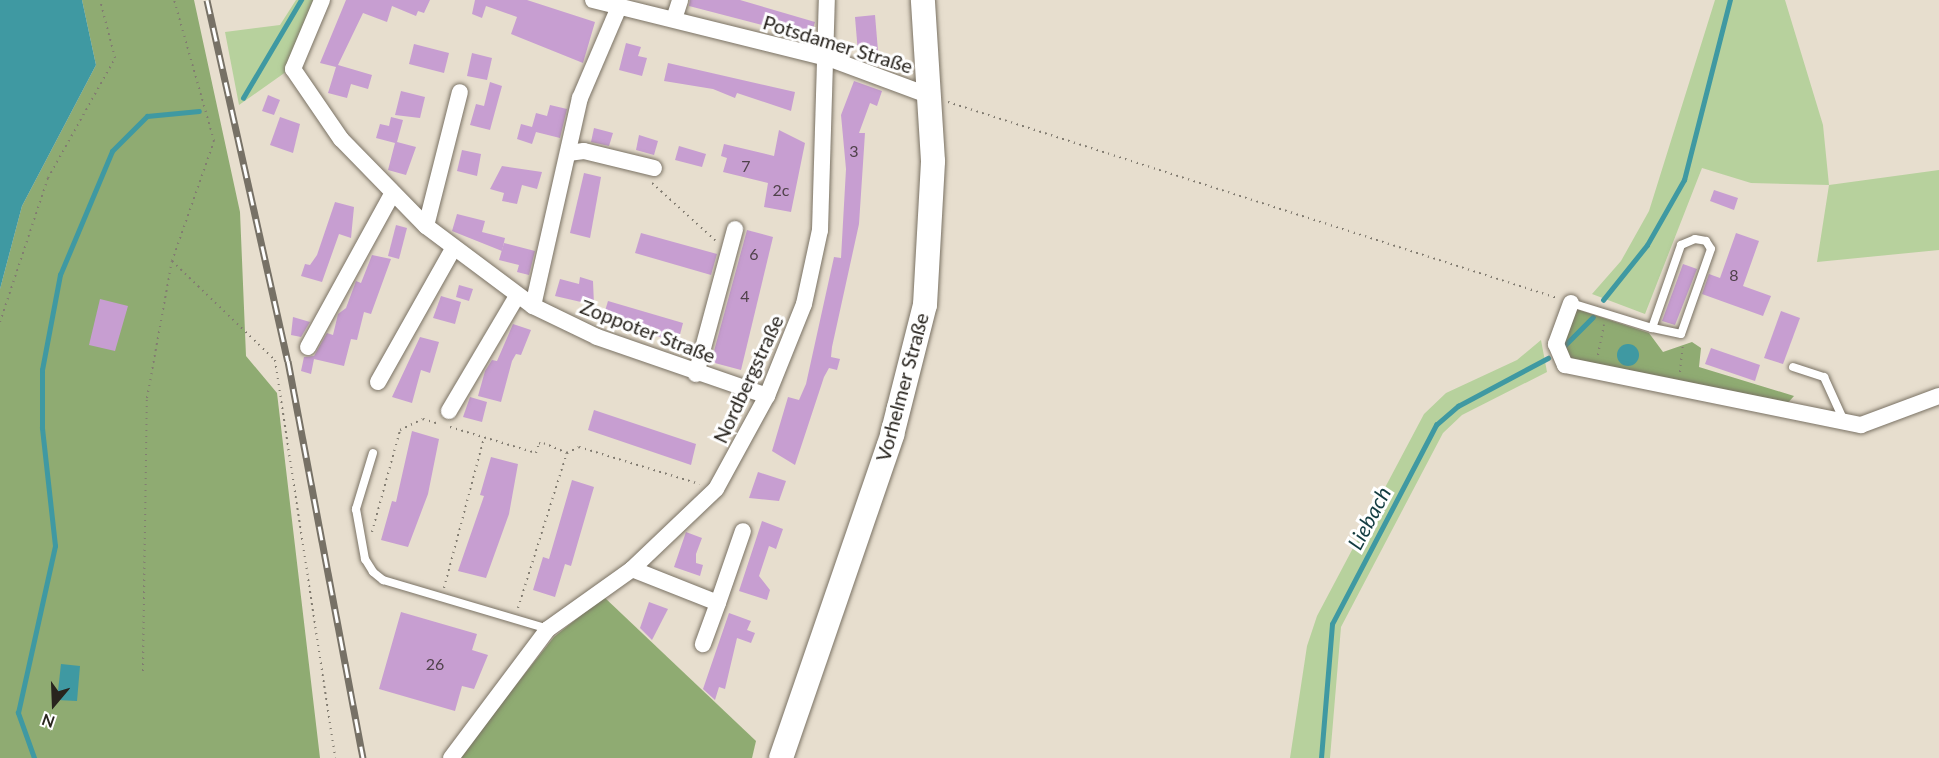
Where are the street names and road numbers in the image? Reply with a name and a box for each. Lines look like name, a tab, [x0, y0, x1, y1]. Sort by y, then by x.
street label: Potsdamer Straße	[760, 10, 916, 78]
street label: Zoppoter Straße	[577, 294, 719, 368]
street label: Vorhelmer Straße	[871, 310, 933, 464]
street label: Nordbergstraße	[708, 311, 788, 447]

